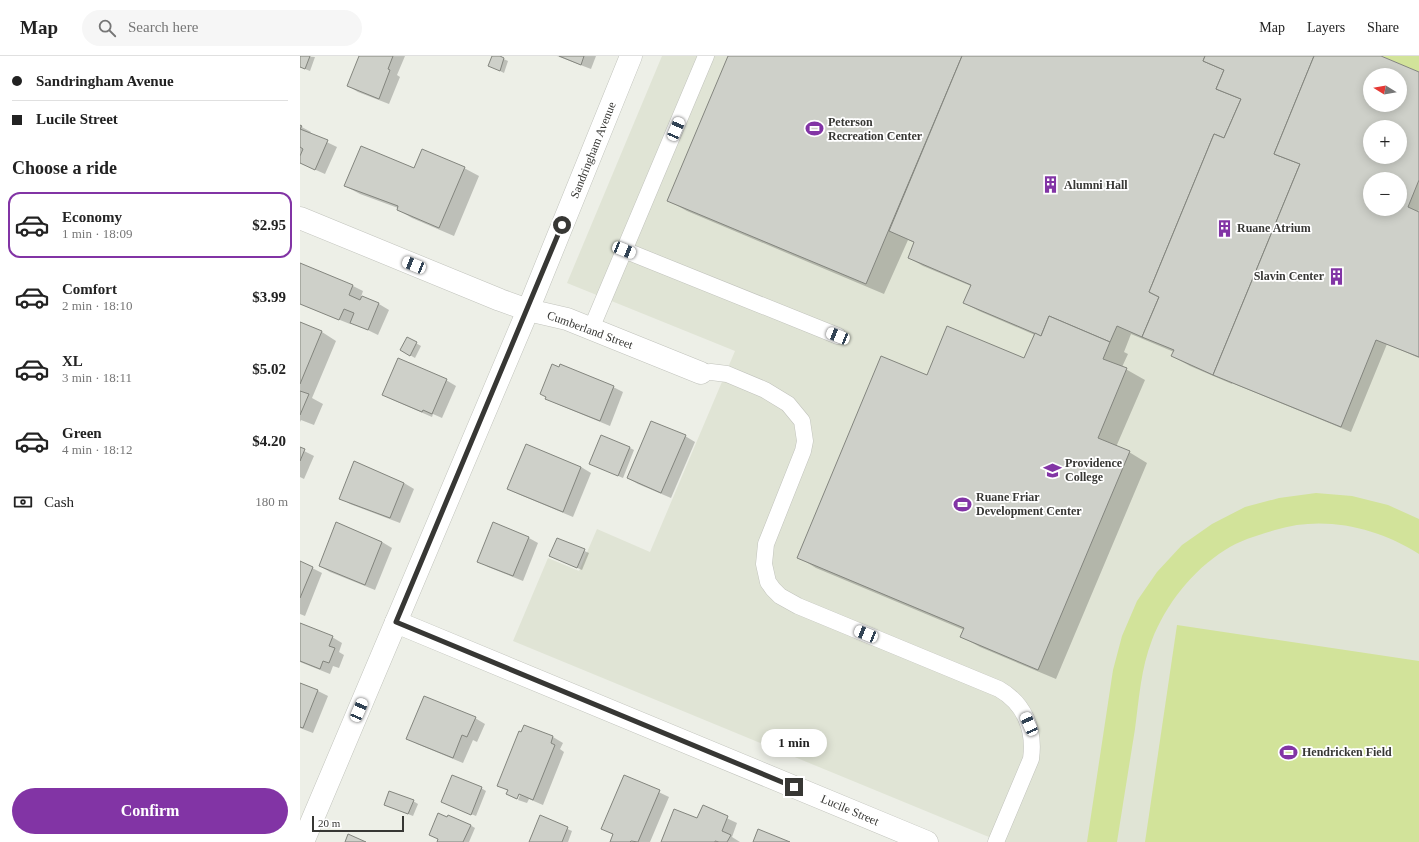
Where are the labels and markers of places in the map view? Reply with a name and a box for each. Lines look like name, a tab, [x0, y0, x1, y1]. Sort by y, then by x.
place label: Peterson Recreation Center	[828, 115, 923, 143]
sports icon: Peterson Recreation Center	[805, 119, 825, 139]
building icon: Alumni Hall	[1041, 175, 1061, 195]
place label: Alumni Hall	[1064, 178, 1128, 192]
building icon: Ruane Atrium	[1214, 218, 1234, 238]
place label: Ruane Atrium	[1237, 221, 1311, 235]
building icon: Slavin Center	[1327, 266, 1347, 286]
place label: Slavin Center	[1254, 269, 1325, 283]
place label: Providence College	[1065, 456, 1123, 484]
school or university icon: Providence College	[1042, 460, 1062, 480]
place label: Ruane Friar Development Center	[976, 490, 1082, 518]
sports icon: Ruane Friar Development Center	[953, 494, 973, 514]
sports icon: Hendricken Field	[1279, 742, 1299, 762]
place label: Hendricken Field	[1302, 745, 1392, 759]

